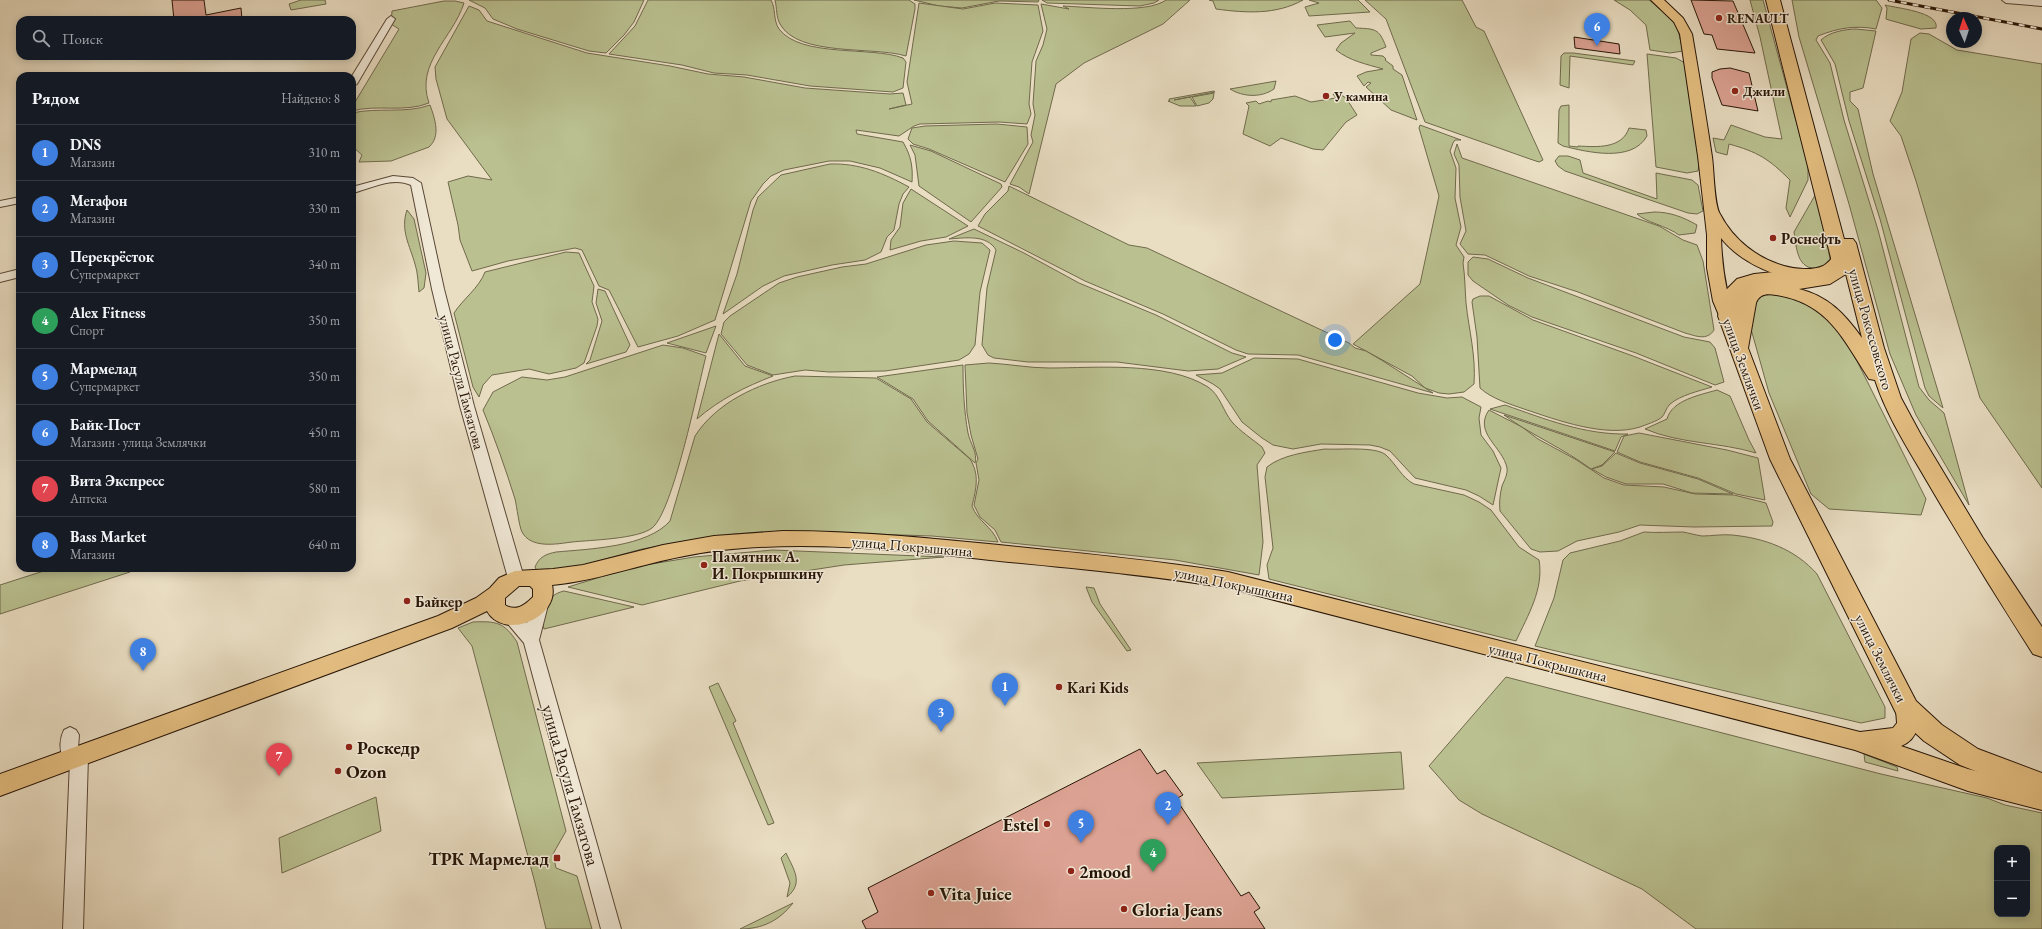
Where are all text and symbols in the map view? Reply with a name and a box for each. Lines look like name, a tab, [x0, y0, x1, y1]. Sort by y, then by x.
place label: RENAULT	[1727, 10, 1789, 27]
north arrow	[1946, 12, 1982, 48]
pin: 6	[1584, 13, 1610, 46]
marker: RENAULT	[1714, 13, 1724, 23]
search box	[16, 16, 356, 60]
icon: search	[30, 27, 52, 49]
text: Поиск	[62, 29, 103, 48]
place label: Джили	[1743, 83, 1786, 100]
marker: Джили	[1730, 86, 1740, 96]
text: Рядом	[32, 87, 80, 109]
place label: У камина	[1333, 88, 1388, 105]
text: Найдено: 8	[281, 90, 340, 107]
marker: У камина	[1321, 91, 1331, 101]
text: DNS	[70, 135, 101, 154]
text: 1	[42, 144, 48, 161]
text: 310 m	[309, 144, 340, 161]
text: Магазин	[70, 154, 115, 171]
text: Мегафон	[70, 191, 128, 210]
text: 2	[42, 200, 48, 217]
text: 330 m	[309, 200, 340, 217]
text: Магазин	[70, 210, 115, 227]
place label: Роснефть	[1781, 229, 1841, 248]
marker: Роснефть	[1768, 233, 1778, 243]
text: Перекрёсток	[70, 247, 154, 266]
text: 3	[42, 256, 48, 273]
text: 340 m	[309, 256, 340, 273]
text: Супермаркет	[70, 266, 140, 283]
street label: улица Рокоссовского	[1845, 266, 1897, 392]
text: Alex Fitness	[70, 303, 146, 322]
text: 4	[42, 312, 48, 329]
text: 350 m	[309, 312, 340, 329]
street label: улица Расула Гамзатова	[435, 312, 489, 452]
street label: улица Землячки	[1719, 315, 1769, 413]
text: Спорт	[70, 322, 104, 339]
your location	[1325, 330, 1345, 350]
text: Мармелад	[70, 359, 137, 378]
text: 5	[42, 368, 48, 385]
text: 350 m	[309, 368, 340, 385]
text: Супермаркет	[70, 378, 140, 395]
text: Байк-Пост	[70, 415, 140, 434]
text: 6	[42, 424, 48, 441]
text: 450 m	[309, 424, 340, 441]
text: Магазин · улица Землячки	[70, 434, 206, 451]
text: Вита Экспресс	[70, 471, 164, 490]
text: 7	[42, 480, 48, 497]
text: 580 m	[309, 480, 340, 497]
text: Аптека	[70, 490, 107, 507]
text: Bass Market	[70, 527, 146, 546]
street label: улица Покрышкина	[851, 531, 973, 561]
text: 8	[42, 536, 48, 553]
text: 640 m	[309, 536, 340, 553]
text: Магазин	[70, 546, 115, 563]
place label: Памятник А. И. Покрышкину	[712, 547, 824, 583]
marker: Памятник А. И. Покрышкину	[699, 560, 709, 570]
street label: улица Покрышкина	[1173, 562, 1295, 606]
place label: Байкер	[415, 592, 462, 611]
marker: Байкер	[402, 596, 412, 606]
street label: улица Землячки	[1851, 611, 1911, 705]
pin: 8	[130, 638, 156, 671]
street label: улица Покрышкина	[1487, 638, 1609, 686]
pin: 1	[992, 673, 1018, 706]
place label: Kari Kids	[1067, 678, 1129, 697]
marker: Kari Kids	[1054, 682, 1064, 692]
pin: 3	[928, 699, 954, 732]
street label: улица Расула Гамзатова	[537, 702, 605, 869]
place label: Роскедр	[357, 736, 420, 759]
marker: Роскедр	[344, 742, 354, 752]
pin: 7	[266, 743, 292, 776]
place label: Ozon	[346, 760, 387, 783]
marker: Ozon	[333, 766, 343, 776]
pin: 2	[1155, 792, 1181, 825]
pin: 5	[1068, 810, 1094, 843]
place label: Estel	[1003, 813, 1039, 836]
marker: Estel	[1042, 819, 1052, 829]
pin: 4	[1140, 839, 1166, 872]
map controls	[1994, 845, 2030, 917]
button: +	[1994, 845, 2030, 881]
place label: ТРК Мармелад	[428, 847, 549, 870]
marker: ТРК Мармелад	[552, 853, 562, 863]
place label: 2mood	[1079, 860, 1131, 883]
marker: 2mood	[1066, 866, 1076, 876]
button: −	[1994, 881, 2030, 917]
place label: Vita Juice	[939, 882, 1012, 905]
marker: Vita Juice	[926, 888, 936, 898]
place label: Gloria Jeans	[1132, 898, 1222, 921]
marker: Gloria Jeans	[1119, 904, 1129, 914]

